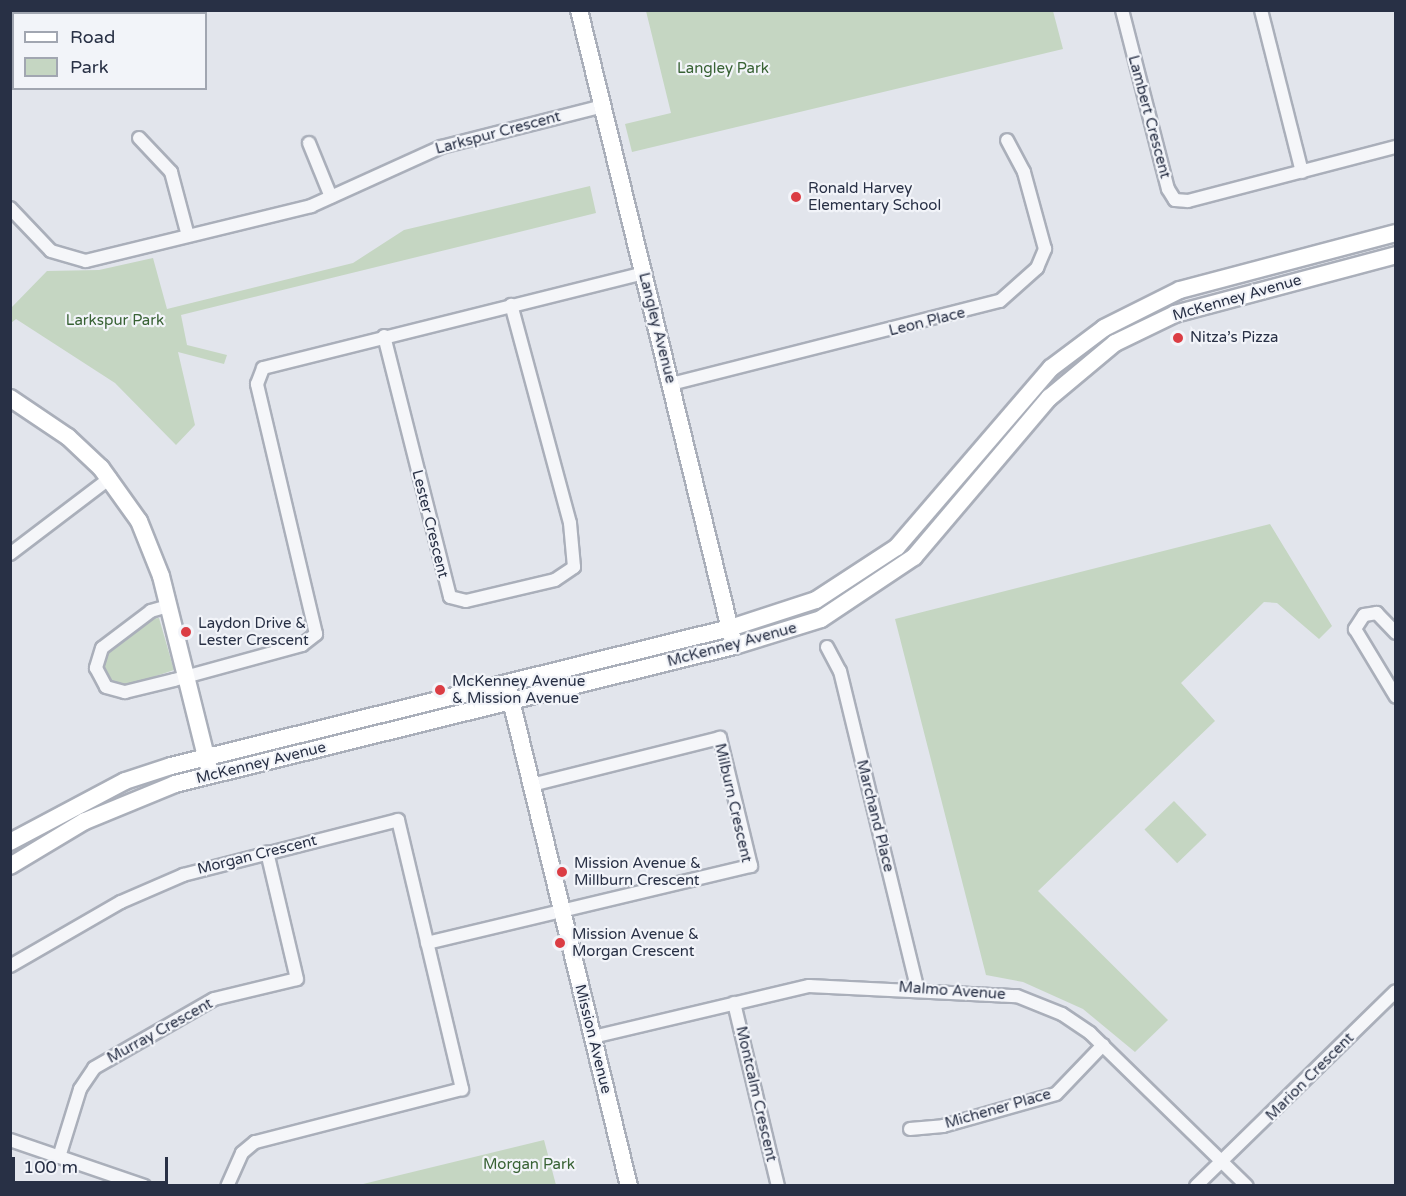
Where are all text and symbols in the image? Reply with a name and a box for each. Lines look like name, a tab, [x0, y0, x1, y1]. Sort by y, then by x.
legend	[12, 12, 207, 90]
text: Road	[70, 26, 115, 48]
street label: Lambert Crescent	[1124, 53, 1174, 181]
text: Park	[70, 56, 108, 78]
park label: Langley Park	[677, 60, 769, 78]
street label: Larkspur Crescent	[433, 108, 563, 158]
place label: Ronald Harvey Elementary School	[808, 179, 941, 214]
marker: Ronald Harvey Elementary School	[789, 190, 803, 204]
street label: Langley Avenue	[635, 271, 679, 385]
street label: McKenney Avenue	[1171, 271, 1303, 325]
street label: Leon Place	[887, 304, 967, 340]
park label: Larkspur Park	[66, 312, 164, 330]
place label: Nitza’s Pizza	[1190, 329, 1279, 347]
marker: Nitza’s Pizza	[1171, 331, 1185, 345]
street label: Lester Crescent	[408, 468, 452, 580]
place label: Laydon Drive & Lester Crescent	[198, 614, 309, 649]
street label: McKenney Avenue	[665, 619, 799, 671]
marker: Laydon Drive & Lester Crescent	[179, 625, 193, 639]
place label: McKenney Avenue & Mission Avenue	[452, 672, 585, 707]
marker: McKenney Avenue & Mission Avenue	[433, 683, 447, 697]
street label: McKenney Avenue	[194, 738, 328, 788]
street label: Milburn Crescent	[711, 742, 755, 864]
street label: Marchand Place	[852, 758, 898, 874]
street label: Morgan Crescent	[195, 831, 319, 879]
place label: Mission Avenue & Millburn Crescent	[574, 854, 701, 889]
marker: Mission Avenue & Millburn Crescent	[555, 865, 569, 879]
place label: Mission Avenue & Morgan Crescent	[572, 925, 699, 960]
marker: Mission Avenue & Morgan Crescent	[553, 936, 567, 950]
street label: Malmo Avenue	[898, 978, 1006, 1004]
street label: Mission Avenue	[571, 982, 615, 1096]
street label: Murray Crescent	[104, 995, 216, 1067]
street label: Montcalm Crescent	[732, 1025, 780, 1163]
street label: Marion Crescent	[1262, 1029, 1358, 1125]
street label: Michener Place	[943, 1085, 1053, 1133]
scale bar	[15, 1145, 171, 1183]
text: 100 m	[23, 1156, 78, 1178]
park label: Morgan Park	[483, 1156, 575, 1174]

